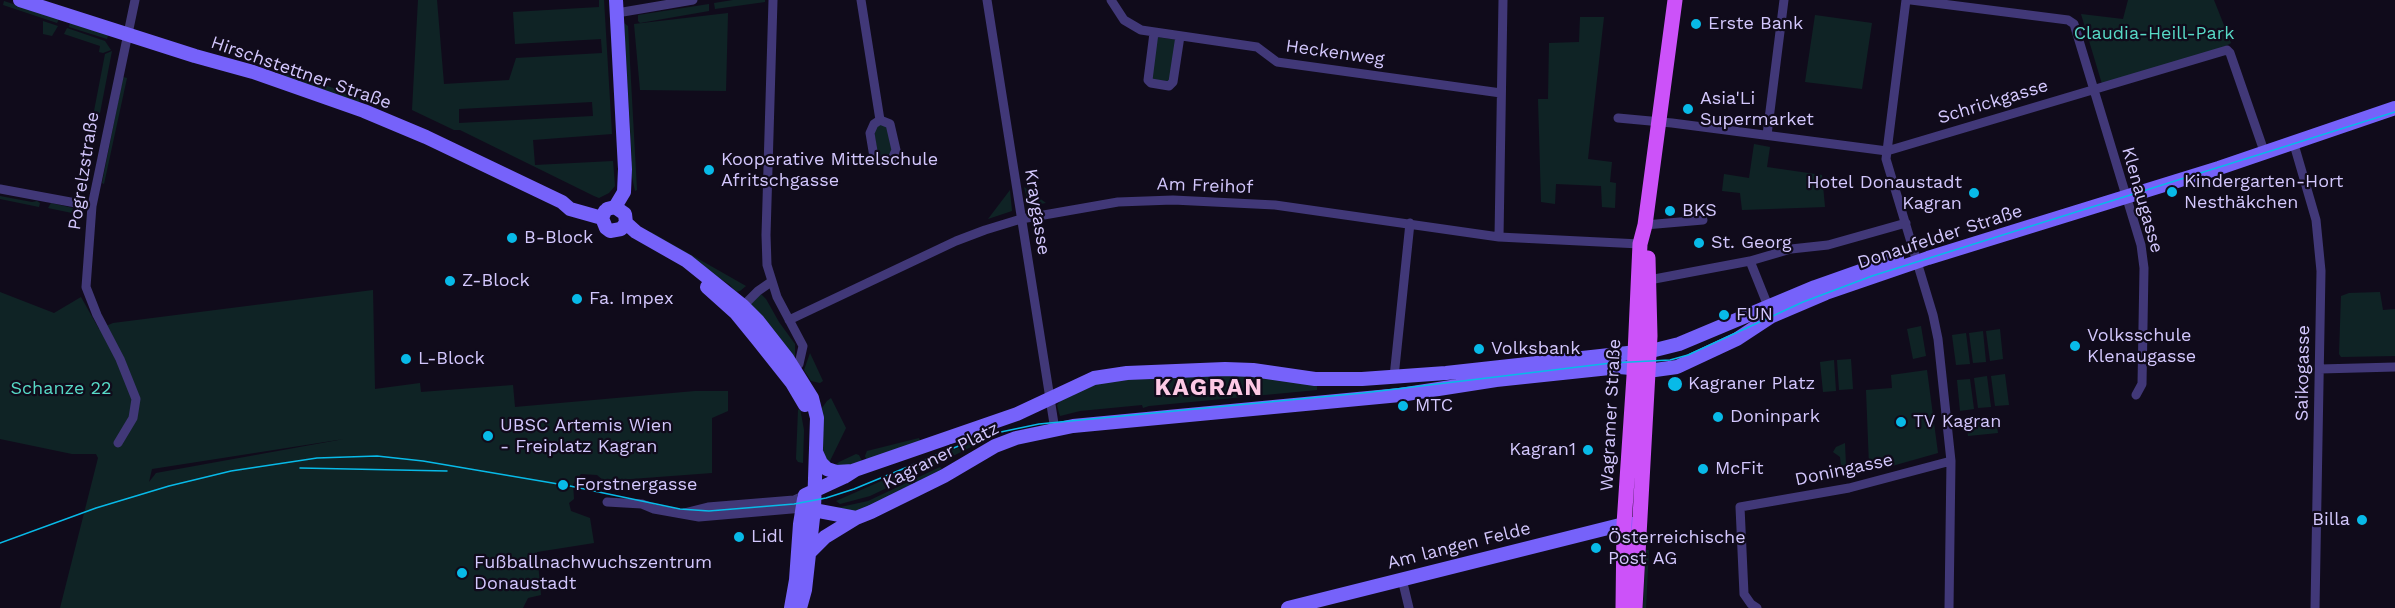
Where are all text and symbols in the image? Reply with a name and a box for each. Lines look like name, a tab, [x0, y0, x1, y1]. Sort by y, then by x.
place label: Erste Bank	[1708, 13, 1803, 35]
marker: Erste Bank	[1689, 17, 1703, 31]
park label: Claudia-Heill-Park	[2074, 23, 2234, 45]
street label: Hirschstettner Straße	[208, 32, 394, 114]
street label: Heckenweg	[1284, 35, 1386, 71]
street label: Schrickgasse	[1935, 75, 2051, 129]
place label: Asia'Li Supermarket	[1700, 88, 1814, 130]
marker: Asia'Li Supermarket	[1681, 102, 1695, 116]
street label: Pogrelzstraße	[64, 110, 104, 232]
street label: Klenaugasse	[2117, 145, 2167, 255]
place label: Kooperative Mittelschule Afritschgasse	[721, 149, 938, 192]
marker: Kooperative Mittelschule Afritschgasse	[702, 163, 716, 177]
street label: Kraygasse	[1020, 167, 1054, 257]
place label: Kindergarten-Hort Nesthäkchen	[2184, 171, 2343, 213]
place label: Hotel Donaustadt Kagran	[1806, 172, 1962, 214]
street label: Am Freihof	[1156, 174, 1254, 198]
marker: Kindergarten-Hort Nesthäkchen	[2165, 185, 2179, 199]
marker: Hotel Donaustadt Kagran	[1967, 186, 1981, 200]
place label: BKS	[1682, 200, 1717, 222]
street label: Donaufelder Straße	[1855, 200, 2025, 274]
marker: BKS	[1663, 204, 1677, 218]
place label: B-Block	[524, 227, 593, 249]
marker: B-Block	[505, 231, 519, 245]
place label: St. Georg	[1711, 232, 1792, 254]
marker: St. Georg	[1692, 236, 1706, 250]
place label: Z-Block	[462, 270, 530, 292]
marker: Z-Block	[443, 274, 457, 288]
place label: Fa. Impex	[589, 288, 673, 310]
marker: Fa. Impex	[570, 292, 584, 306]
place label: FUN	[1736, 304, 1773, 326]
marker: FUN	[1717, 308, 1731, 322]
place label: Volksschule Klenaugasse	[2087, 325, 2196, 368]
street label: Saikogasse	[2291, 325, 2315, 421]
place label: Volksbank	[1491, 338, 1580, 360]
street label: Wagramer Straße	[1596, 338, 1626, 492]
marker: Volksschule Klenaugasse	[2068, 339, 2082, 353]
marker: Volksbank	[1472, 342, 1486, 356]
place label: L-Block	[418, 348, 485, 370]
marker: L-Block	[399, 352, 413, 366]
place label: Kagraner Platz	[1688, 373, 1815, 395]
district label: KAGRAN	[1154, 374, 1264, 402]
marker: Kagraner Platz	[1666, 375, 1684, 393]
park label: Schanze 22	[10, 378, 112, 400]
place label: MTC	[1415, 395, 1453, 417]
marker: MTC	[1396, 399, 1410, 413]
place label: Doninpark	[1730, 406, 1820, 428]
marker: Doninpark	[1711, 410, 1725, 424]
place label: TV Kagran	[1913, 411, 2001, 433]
place label: UBSC Artemis Wien - Freiplatz Kagran	[500, 415, 672, 458]
marker: TV Kagran	[1894, 415, 1908, 429]
street label: Kagraner Platz	[879, 418, 1003, 494]
marker: UBSC Artemis Wien - Freiplatz Kagran	[481, 429, 495, 443]
place label: Kagran1	[1509, 439, 1576, 461]
marker: Kagran1	[1581, 443, 1595, 457]
street label: Doningasse	[1793, 449, 1895, 491]
place label: McFit	[1715, 458, 1764, 480]
marker: McFit	[1696, 462, 1710, 476]
place label: Forstnergasse	[575, 474, 697, 496]
marker: Forstnergasse	[556, 478, 570, 492]
place label: Billa	[2312, 509, 2350, 531]
marker: Billa	[2355, 513, 2369, 527]
street label: Am langen Felde	[1385, 518, 1533, 574]
place label: Lidl	[751, 526, 783, 548]
place label: Österreichische Post AG	[1608, 527, 1746, 570]
marker: Lidl	[732, 530, 746, 544]
marker: Österreichische Post AG	[1589, 541, 1603, 555]
place label: Fußballnachwuchszentrum Donaustadt	[474, 552, 712, 594]
marker: Fußballnachwuchszentrum Donaustadt	[455, 566, 469, 580]

